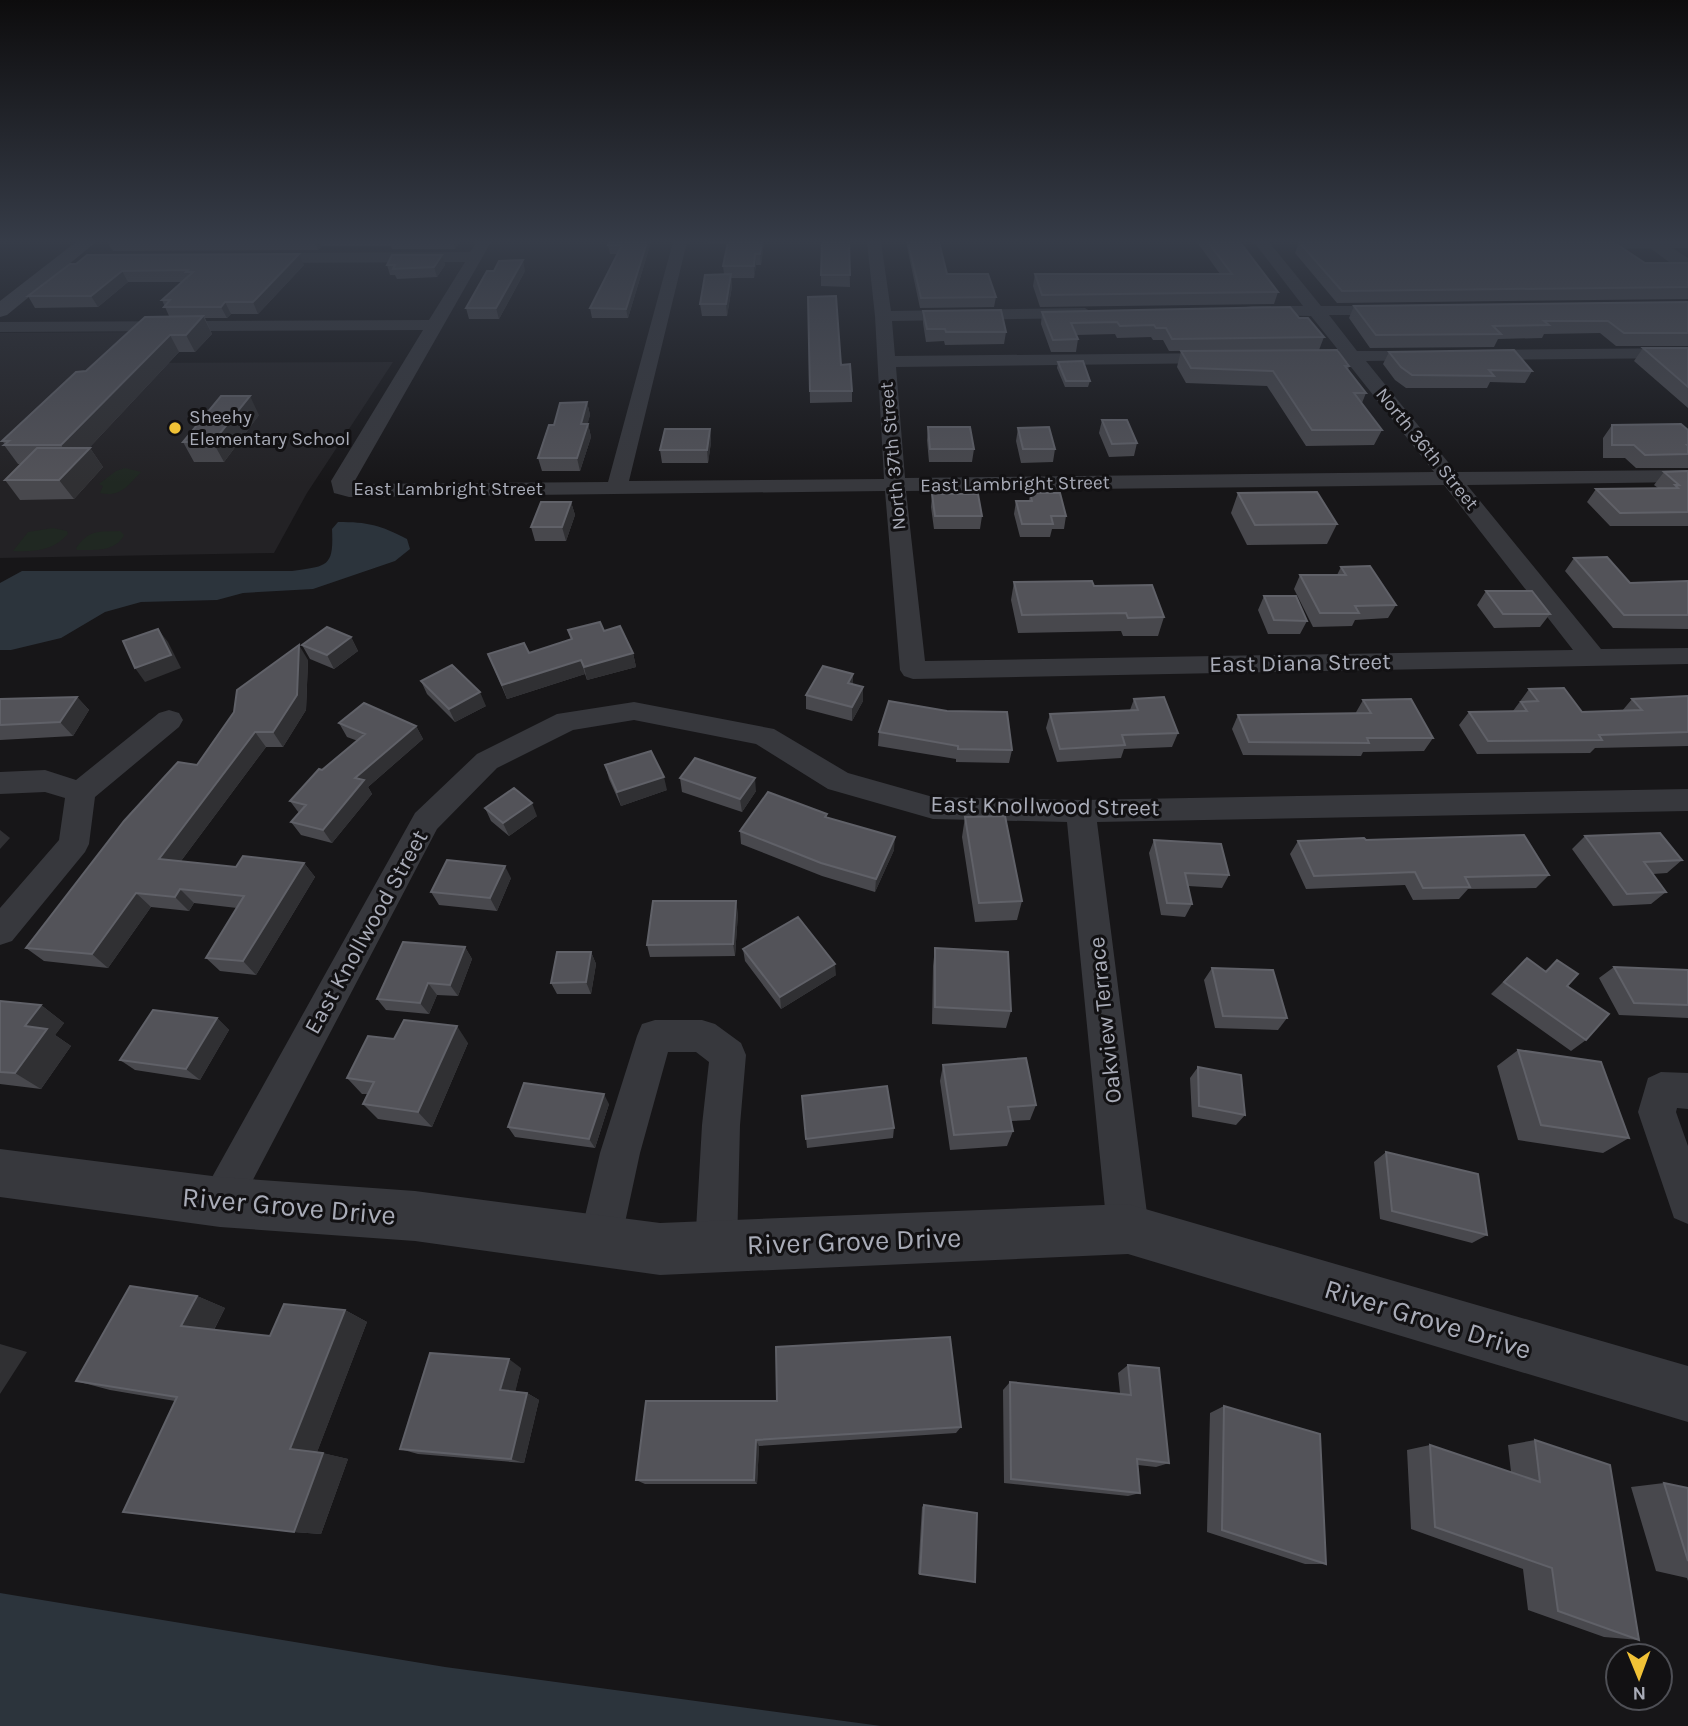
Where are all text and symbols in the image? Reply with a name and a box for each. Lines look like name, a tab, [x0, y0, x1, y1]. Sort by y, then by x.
street label: North 37th Street	[876, 381, 910, 531]
street label: North 36th Street	[1371, 384, 1483, 514]
place label: Sheehy Elementary School	[189, 406, 350, 450]
marker: Sheehy Elementary School	[167, 420, 183, 436]
street label: East Lambright Street	[920, 471, 1110, 497]
street label: East Lambright Street	[353, 478, 543, 500]
street label: East Diana Street	[1209, 648, 1391, 678]
street label: East Knollwood Street	[930, 791, 1160, 822]
street label: East Knollwood Street	[299, 825, 434, 1039]
street label: Oakview Terrace	[1083, 935, 1127, 1105]
street label: River Grove Drive	[181, 1180, 397, 1232]
street label: River Grove Drive	[746, 1221, 962, 1261]
street label: River Grove Drive	[1321, 1272, 1535, 1366]
north arrow	[1604, 1642, 1674, 1712]
text: N	[1632, 1682, 1646, 1704]

